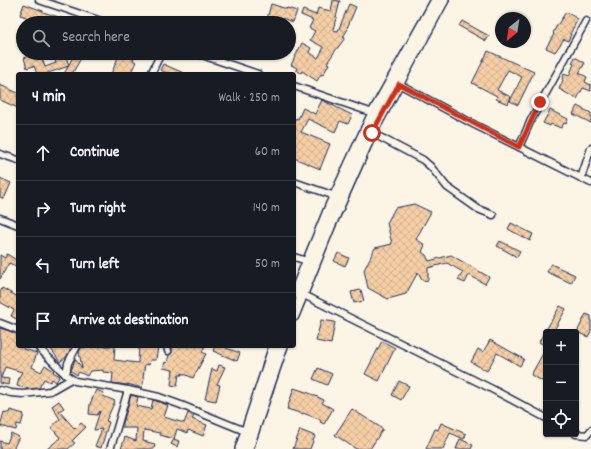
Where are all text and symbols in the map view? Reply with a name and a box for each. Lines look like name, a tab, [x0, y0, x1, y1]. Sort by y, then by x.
north arrow	[495, 12, 531, 48]
search box	[16, 16, 296, 60]
icon: search	[30, 27, 52, 49]
text: Search here	[62, 27, 130, 49]
text: 4 min	[32, 86, 66, 110]
text: Walk · 250 m	[218, 89, 280, 108]
route end	[531, 93, 549, 111]
route start	[363, 124, 381, 142]
icon: ahead	[32, 142, 54, 164]
text: Continue	[70, 142, 119, 164]
text: 60 m	[255, 143, 280, 162]
icon: right	[32, 198, 54, 220]
text: Turn right	[70, 198, 126, 220]
text: 140 m	[253, 199, 280, 218]
icon: left	[32, 254, 54, 276]
text: Turn left	[70, 254, 119, 276]
text: 50 m	[255, 255, 280, 274]
icon: arrive	[32, 310, 54, 332]
text: Arrive at destination	[70, 310, 188, 332]
map controls	[543, 329, 579, 437]
button: +	[543, 329, 579, 365]
button: −	[543, 365, 579, 401]
button: locate	[543, 401, 579, 437]

